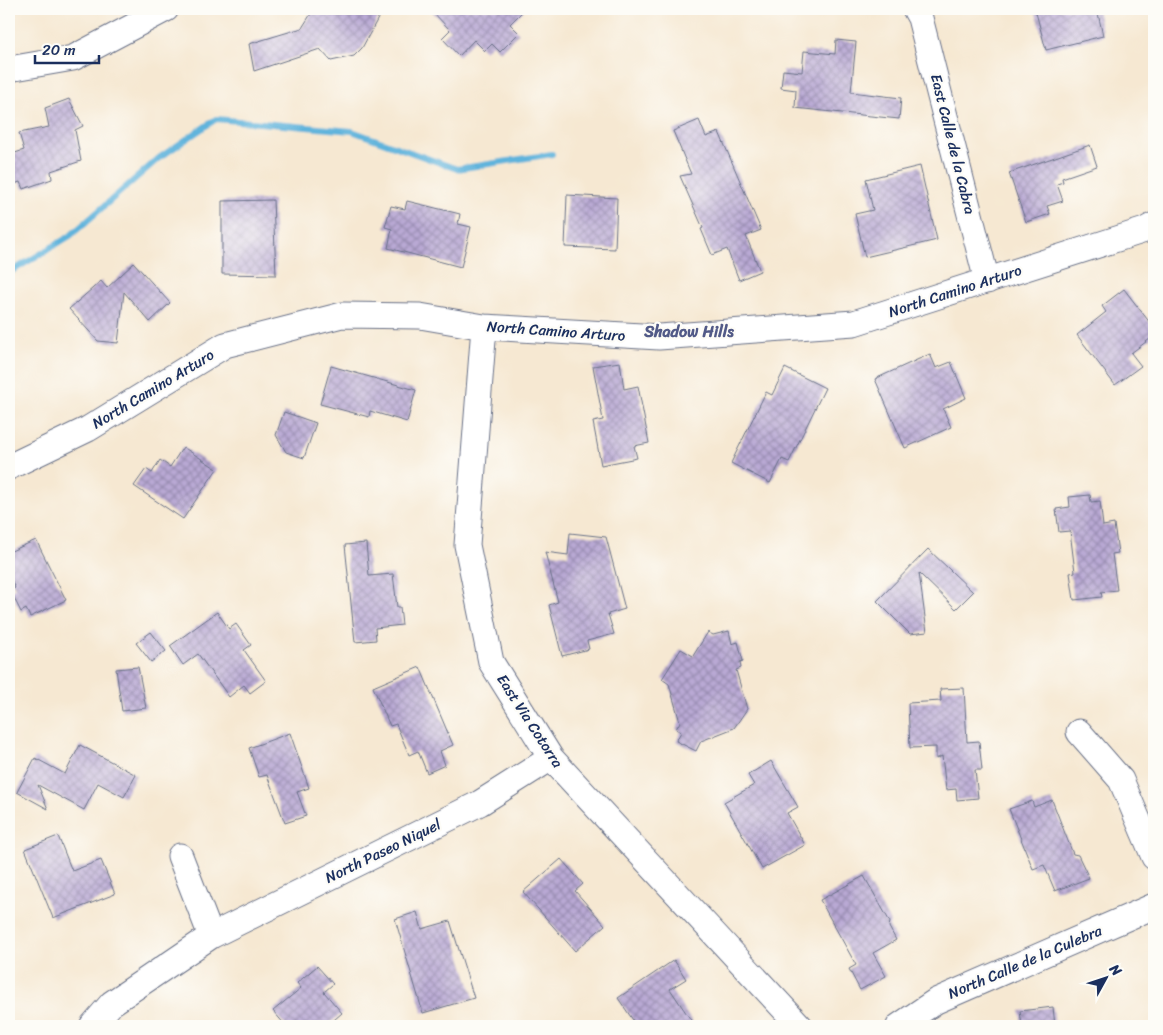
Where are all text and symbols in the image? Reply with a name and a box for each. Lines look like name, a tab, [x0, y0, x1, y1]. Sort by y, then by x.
scale bar	[35, 32, 99, 64]
text: 20 m	[42, 37, 76, 63]
street label: East Calle de la Cabra	[923, 71, 983, 217]
street label: North Camino Arturo	[885, 257, 1026, 325]
street label: North Camino Arturo	[486, 313, 627, 349]
district label: Shadow Hills	[643, 317, 734, 346]
street label: North Camino Arturo	[87, 342, 220, 436]
street label: East Via Cotorra	[490, 669, 571, 774]
street label: North Paseo Niquel	[320, 811, 446, 890]
street label: North Calle de la Culebra	[944, 918, 1107, 1006]
north arrow	[1080, 952, 1130, 1002]
text: N	[1102, 957, 1128, 982]

